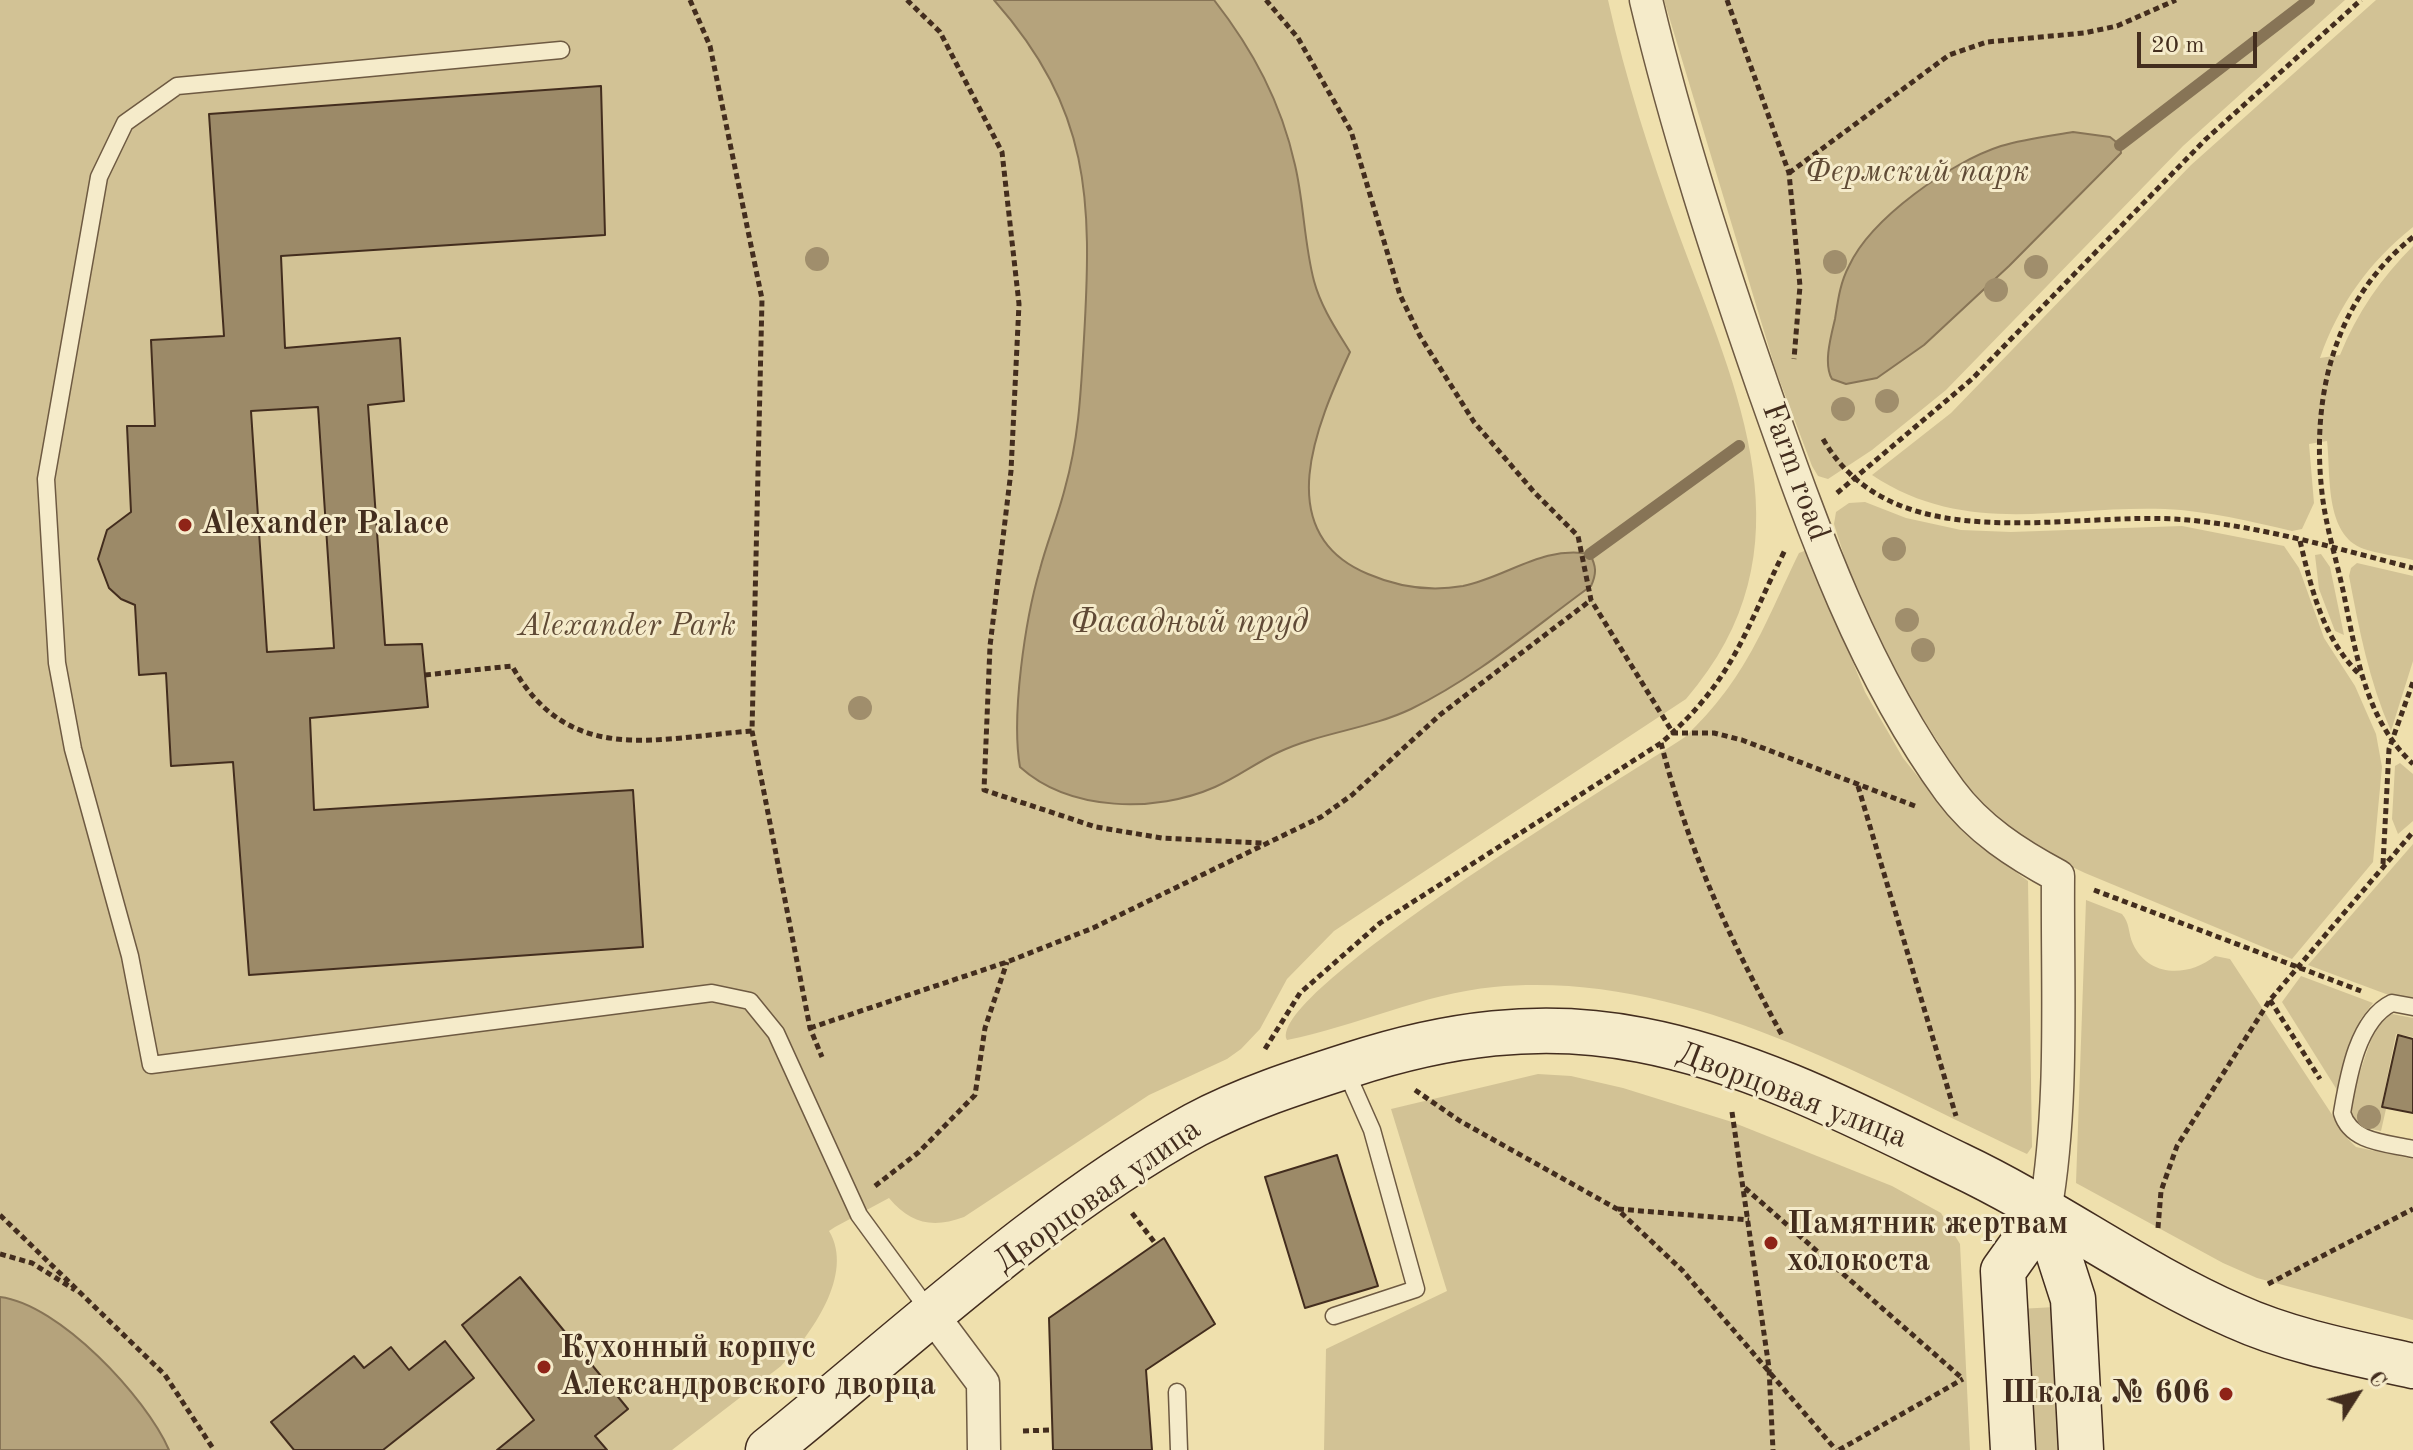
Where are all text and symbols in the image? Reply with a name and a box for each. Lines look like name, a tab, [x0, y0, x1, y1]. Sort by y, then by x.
scale bar	[2141, 16, 2261, 66]
text: 20 m	[2151, 34, 2205, 58]
park label: Фермский парк	[1805, 154, 2029, 192]
street label: Farm road	[1752, 398, 1838, 546]
place label: Alexander Palace	[201, 506, 449, 544]
marker: Alexander Palace	[176, 516, 194, 534]
water label: Фасадный пруд	[1070, 603, 1308, 643]
park label: Alexander Park	[518, 608, 736, 646]
street label: Дворцовая улица	[1671, 1034, 1913, 1158]
street label: Дворцовая улица	[987, 1110, 1209, 1282]
place label: Памятник жертвам холокоста	[1787, 1206, 2068, 1281]
marker: Памятник жертвам холокоста	[1762, 1234, 1780, 1252]
place label: Кухонный корпус Александровского дворца	[560, 1330, 936, 1405]
north arrow	[2317, 1354, 2397, 1434]
marker: Кухонный корпус Александровского дворца	[535, 1358, 553, 1376]
text: С	[2363, 1368, 2390, 1392]
place label: Школа № 606	[2001, 1375, 2210, 1413]
marker: Школа № 606	[2217, 1385, 2235, 1403]

